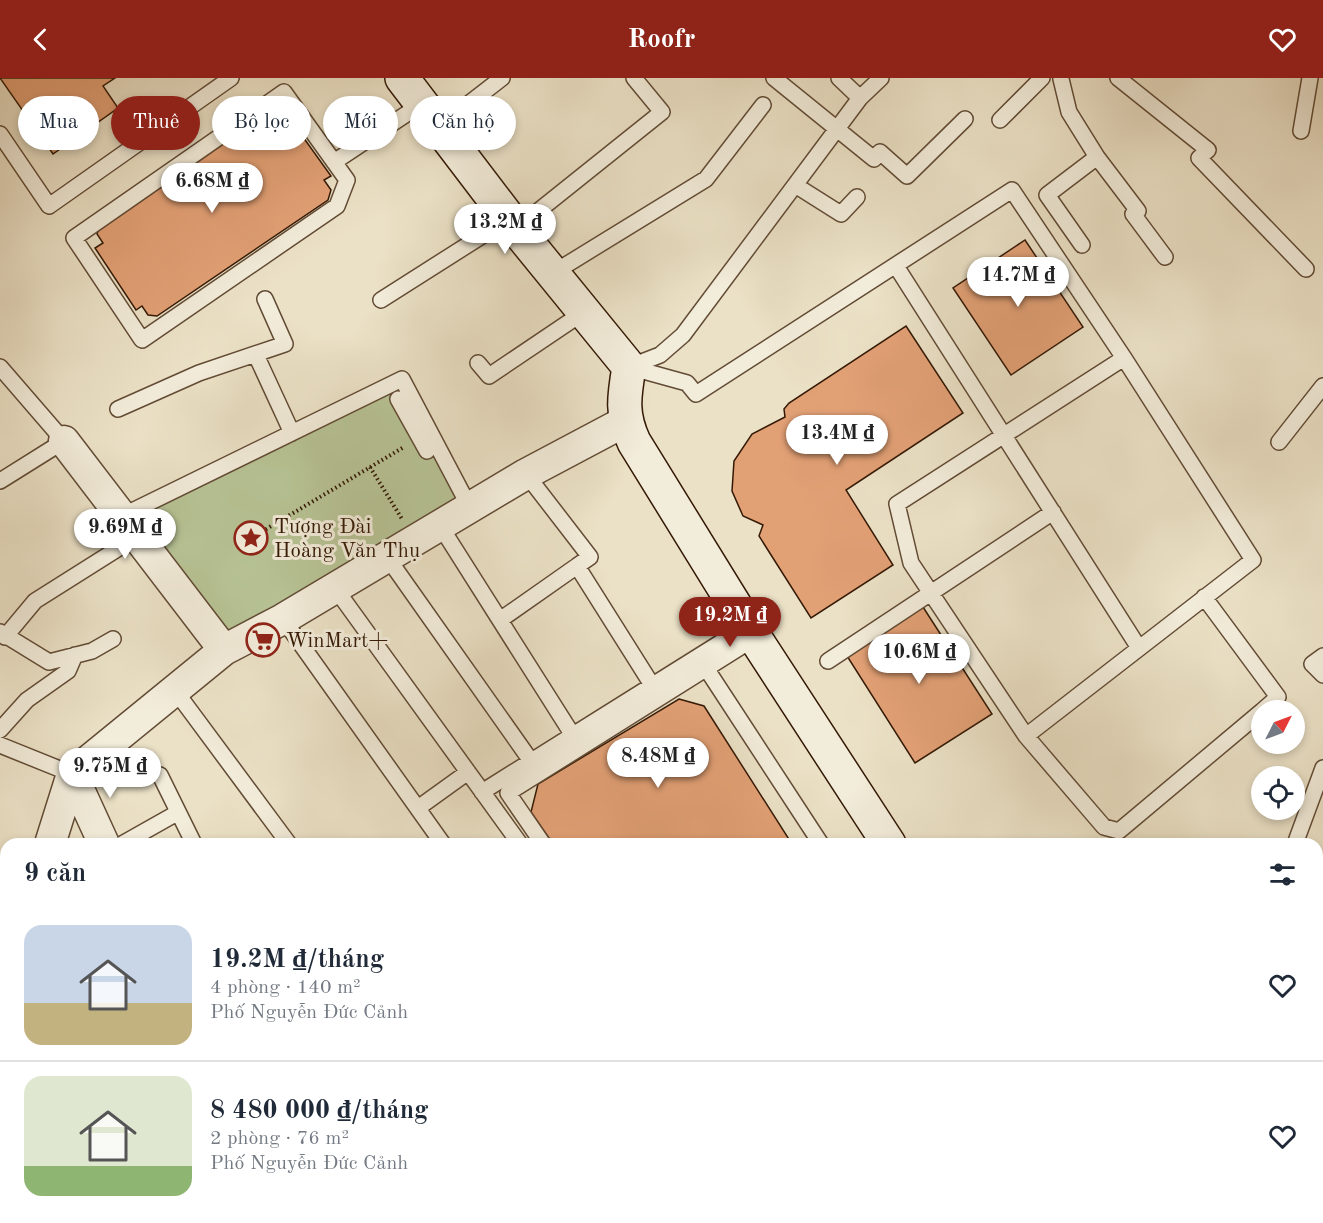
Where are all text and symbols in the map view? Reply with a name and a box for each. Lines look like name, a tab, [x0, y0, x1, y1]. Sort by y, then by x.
icon: back	[24, 23, 57, 56]
icon: heart	[1266, 23, 1299, 56]
text: Roofr	[627, 26, 696, 53]
chip: Mua	[18, 96, 99, 150]
chip: Thuê	[111, 96, 200, 150]
chip: Bộ lọc	[212, 96, 311, 150]
chip: Mới	[323, 96, 398, 150]
chip: Căn hộ	[410, 96, 516, 150]
pin: 6.68M ₫	[157, 163, 267, 214]
text: 6.68M ₫	[175, 172, 249, 192]
pin: 13.2M ₫	[450, 204, 560, 255]
text: 13.2M ₫	[468, 213, 542, 233]
pin: 14.7M ₫	[963, 257, 1073, 308]
text: 14.7M ₫	[981, 266, 1055, 286]
pin: 13.4M ₫	[782, 415, 892, 466]
text: 13.4M ₫	[800, 424, 874, 444]
pin: 9.69M ₫	[70, 509, 180, 560]
place label: Tượng Đài Hoàng Văn Thụ	[274, 517, 420, 562]
text: 9.69M ₫	[88, 518, 162, 538]
place icon: Tượng Đài Hoàng Văn Thụ	[233, 520, 269, 556]
pin: 19.2M ₫	[675, 597, 785, 648]
text: 19.2M ₫	[693, 606, 767, 626]
supermarket icon: WinMart+	[245, 622, 281, 658]
place label: WinMart+	[286, 631, 388, 652]
pin: 10.6M ₫	[864, 634, 974, 685]
text: 10.6M ₫	[882, 643, 956, 663]
north arrow	[1251, 700, 1305, 754]
map controls	[1251, 700, 1305, 820]
pin: 8.48M ₫	[603, 738, 713, 789]
text: 8.48M ₫	[621, 747, 695, 767]
pin: 9.75M ₫	[55, 748, 165, 799]
text: 9.75M ₫	[73, 757, 147, 777]
button: locate	[1251, 766, 1305, 820]
icon: filters	[1266, 858, 1299, 891]
text: 9 căn	[24, 861, 86, 887]
text: 19.2M ₫/tháng	[210, 947, 384, 973]
icon: home	[72, 949, 144, 1021]
icon: heart	[1266, 969, 1299, 1002]
text: 4 phòng · 140 m²	[210, 978, 361, 998]
text: Phố Nguyễn Đức Cảnh	[210, 1003, 408, 1023]
text: 8 480 000 ₫/tháng	[210, 1098, 429, 1124]
icon: home	[72, 1100, 144, 1172]
icon: heart	[1266, 1120, 1299, 1153]
text: 2 phòng · 76 m²	[210, 1129, 349, 1149]
text: Phố Nguyễn Đức Cảnh	[210, 1154, 408, 1174]

